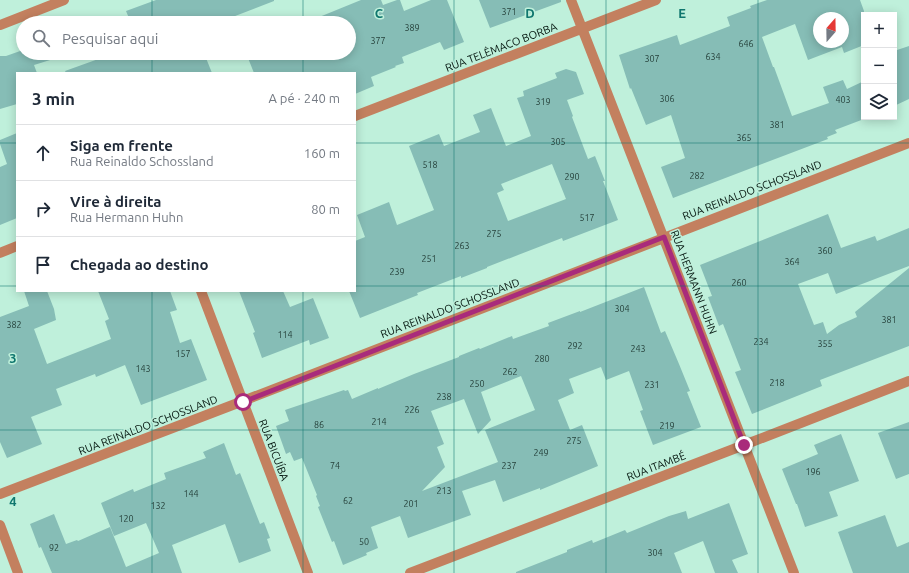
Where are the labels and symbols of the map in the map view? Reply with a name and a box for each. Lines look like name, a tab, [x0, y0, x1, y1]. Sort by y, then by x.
text: C	[375, 6, 384, 20]
text: D	[525, 6, 535, 20]
text: E	[678, 6, 686, 20]
house number: 371	[501, 7, 517, 17]
north arrow	[813, 12, 849, 48]
street label: RUA TELÊMACO BORBA	[443, 19, 559, 74]
house number: 389	[404, 23, 420, 33]
house number: 377	[370, 36, 386, 46]
house number: 646	[738, 39, 754, 49]
house number: 634	[705, 52, 721, 62]
house number: 307	[644, 54, 660, 64]
house number: 306	[659, 94, 675, 104]
house number: 403	[835, 95, 851, 105]
house number: 319	[535, 97, 551, 107]
house number: 381	[769, 120, 785, 130]
house number: 365	[736, 133, 752, 143]
house number: 305	[550, 137, 566, 147]
street label: RUA REINALDO SCHOSSLAND	[681, 158, 824, 222]
house number: 518	[422, 160, 438, 170]
house number: 282	[689, 171, 705, 181]
house number: 290	[564, 172, 580, 182]
house number: 517	[579, 213, 595, 223]
street label: RUA HERMANN HUHN	[669, 228, 719, 336]
house number: 275	[486, 229, 502, 239]
house number: 263	[454, 241, 470, 251]
house number: 360	[817, 246, 833, 256]
house number: 251	[421, 254, 437, 264]
house number: 364	[784, 257, 800, 267]
house number: 239	[389, 267, 405, 277]
street label: RUA REINALDO SCHOSSLAND	[379, 276, 522, 340]
house number: 260	[731, 278, 747, 288]
house number: 304	[614, 304, 630, 314]
house number: 381	[881, 315, 897, 325]
house number: 382	[6, 320, 22, 330]
house number: 114	[277, 330, 293, 340]
house number: 234	[753, 337, 769, 347]
house number: 355	[817, 339, 833, 349]
house number: 292	[567, 341, 583, 351]
house number: 243	[630, 344, 646, 354]
house number: 157	[175, 349, 191, 359]
text: 3	[9, 351, 17, 365]
house number: 280	[534, 354, 550, 364]
house number: 143	[135, 364, 151, 374]
house number: 262	[502, 367, 518, 377]
house number: 218	[769, 378, 785, 388]
house number: 250	[469, 379, 485, 389]
house number: 231	[644, 380, 660, 390]
house number: 238	[436, 392, 452, 402]
street label: RUA REINALDO SCHOSSLAND	[77, 393, 220, 457]
route start	[234, 393, 252, 411]
house number: 226	[404, 405, 420, 415]
street label: RUA BICUÍBA	[257, 417, 292, 483]
house number: 214	[371, 417, 387, 427]
house number: 86	[314, 420, 324, 430]
house number: 219	[659, 421, 675, 431]
house number: 275	[566, 436, 582, 446]
route end	[735, 436, 753, 454]
house number: 249	[533, 448, 549, 458]
street label: RUA ITAMBÉ	[624, 448, 687, 483]
house number: 74	[330, 461, 340, 471]
house number: 237	[501, 461, 517, 471]
house number: 196	[805, 467, 821, 477]
house number: 213	[436, 486, 452, 496]
house number: 144	[183, 489, 199, 499]
text: 4	[9, 494, 17, 508]
house number: 62	[343, 496, 353, 506]
house number: 201	[403, 499, 419, 509]
house number: 132	[150, 501, 166, 511]
house number: 120	[118, 514, 134, 524]
house number: 50	[359, 537, 369, 547]
house number: 92	[49, 543, 59, 553]
house number: 304	[647, 548, 663, 558]

